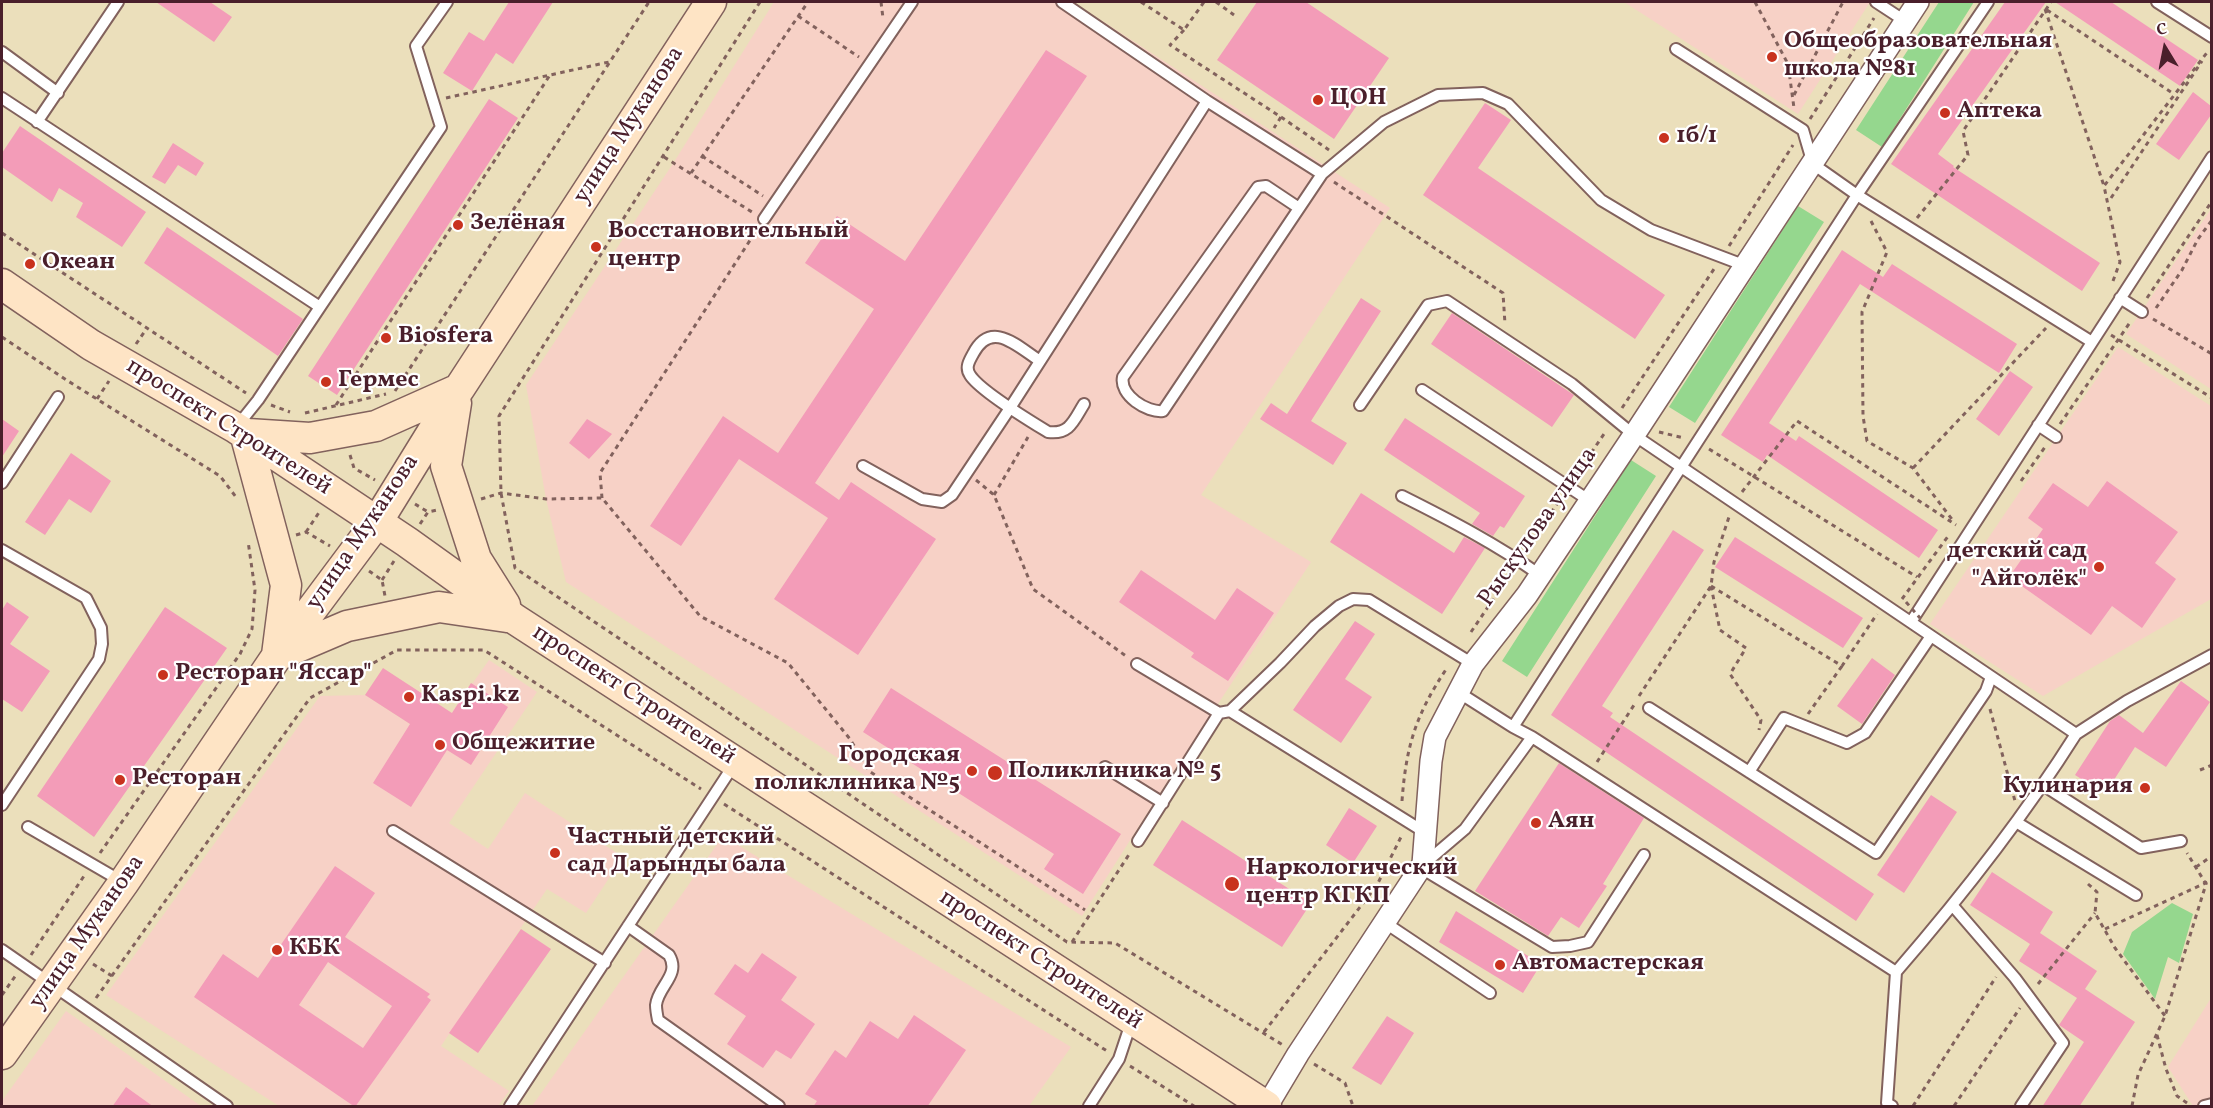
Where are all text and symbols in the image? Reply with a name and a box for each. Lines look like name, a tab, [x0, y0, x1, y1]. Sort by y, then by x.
north arrow	[2135, 18, 2195, 78]
text: С	[2155, 19, 2169, 42]
place label: Общеобразовательная школа №81	[1784, 29, 2052, 85]
street label: улица Муканова	[568, 42, 692, 210]
marker: Общеобразовательная школа №81	[1765, 50, 1779, 64]
place label: ЦОН	[1330, 86, 1386, 114]
marker: ЦОН	[1311, 93, 1325, 107]
place label: Аптека	[1957, 99, 2042, 127]
marker: Аптека	[1938, 106, 1952, 120]
place label: 1б/1	[1676, 124, 1717, 152]
marker: 1б/1	[1657, 131, 1671, 145]
place label: Зелёная	[470, 211, 565, 239]
marker: Зелёная	[451, 218, 465, 232]
place label: Восстановительный центр	[608, 219, 849, 275]
marker: Восстановительный центр	[589, 240, 603, 254]
place label: Океан	[42, 250, 115, 278]
marker: Океан	[23, 257, 37, 271]
place label: Biosfera	[398, 324, 493, 352]
marker: Biosfera	[379, 331, 393, 345]
street label: проспект Строителей	[120, 353, 336, 503]
place label: Гермес	[338, 368, 419, 396]
marker: Гермес	[319, 375, 333, 389]
street label: Рыскулова улица	[1473, 443, 1605, 613]
street label: улица Муканова	[301, 450, 427, 616]
place label: детский сад "Айголёк"	[1947, 539, 2087, 595]
marker: детский сад "Айголёк"	[2092, 560, 2106, 574]
street label: проспект Строителей	[526, 620, 740, 772]
place label: Ресторан "Яссар"	[175, 661, 372, 689]
marker: Ресторан "Яссар"	[156, 668, 170, 682]
place label: Kaspi.kz	[421, 683, 519, 711]
marker: Kaspi.kz	[402, 690, 416, 704]
place label: Общежитие	[452, 731, 595, 759]
marker: Общежитие	[433, 738, 447, 752]
place label: Городская поликлиника №5	[755, 743, 960, 799]
place label: Поликлиника № 5	[1008, 759, 1221, 787]
marker: Городская поликлиника №5	[965, 764, 979, 778]
marker: Поликлиника № 5	[986, 764, 1004, 782]
place label: Ресторан	[132, 766, 241, 794]
marker: Ресторан	[113, 773, 127, 787]
place label: Кулинария	[2003, 774, 2133, 802]
marker: Кулинария	[2138, 781, 2152, 795]
place label: Аян	[1548, 809, 1594, 837]
marker: Аян	[1529, 816, 1543, 830]
place label: Частный детский сад Дарынды бала	[567, 825, 786, 881]
marker: Частный детский сад Дарынды бала	[548, 846, 562, 860]
street label: улица Муканова	[24, 850, 152, 1016]
place label: Наркологический центр КГКП	[1246, 856, 1458, 912]
marker: Наркологический центр КГКП	[1223, 875, 1241, 893]
street label: проспект Строителей	[933, 885, 1147, 1037]
place label: КБК	[289, 936, 340, 964]
marker: КБК	[270, 943, 284, 957]
place label: Автомастерская	[1512, 951, 1704, 979]
marker: Автомастерская	[1493, 958, 1507, 972]

